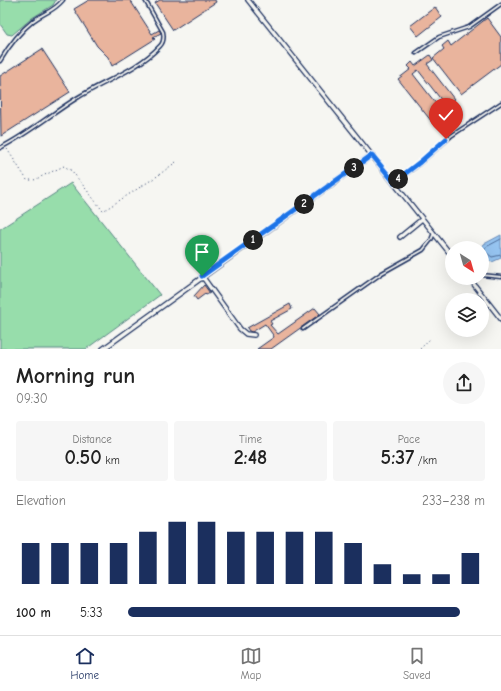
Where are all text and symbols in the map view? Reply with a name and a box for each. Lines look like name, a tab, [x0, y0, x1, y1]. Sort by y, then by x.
pin	[429, 98, 463, 139]
icon: check	[435, 104, 457, 126]
pin: 3	[344, 158, 364, 178]
text: 3	[351, 161, 357, 174]
pin: 4	[388, 169, 408, 189]
text: 4	[395, 172, 401, 185]
pin: 2	[294, 194, 314, 214]
text: 2	[301, 197, 307, 210]
pin: 1	[243, 230, 263, 250]
text: 1	[251, 233, 255, 246]
pin	[185, 235, 219, 276]
icon: arrive	[191, 241, 213, 263]
north arrow	[445, 241, 489, 285]
map controls	[445, 241, 489, 337]
button: layers	[445, 293, 489, 337]
button: share	[443, 362, 485, 404]
text: Morning run	[16, 363, 135, 389]
text: 09:30	[16, 391, 48, 406]
text: Distance	[72, 433, 112, 446]
text: Time	[239, 433, 262, 446]
text: Pace	[398, 433, 420, 446]
text: 0.50	[65, 446, 102, 469]
text: 2:48	[234, 446, 267, 469]
text: 5:37	[381, 446, 414, 469]
text: km	[102, 454, 120, 467]
text: /km	[414, 454, 437, 467]
text: Elevation	[16, 493, 66, 508]
text: 233–238 m	[422, 493, 485, 508]
text: 100 m	[16, 605, 51, 620]
text: 5:33	[80, 605, 103, 620]
tab: Home	[71, 645, 99, 682]
tab: Map	[240, 645, 262, 682]
tab: Saved	[403, 645, 430, 682]

